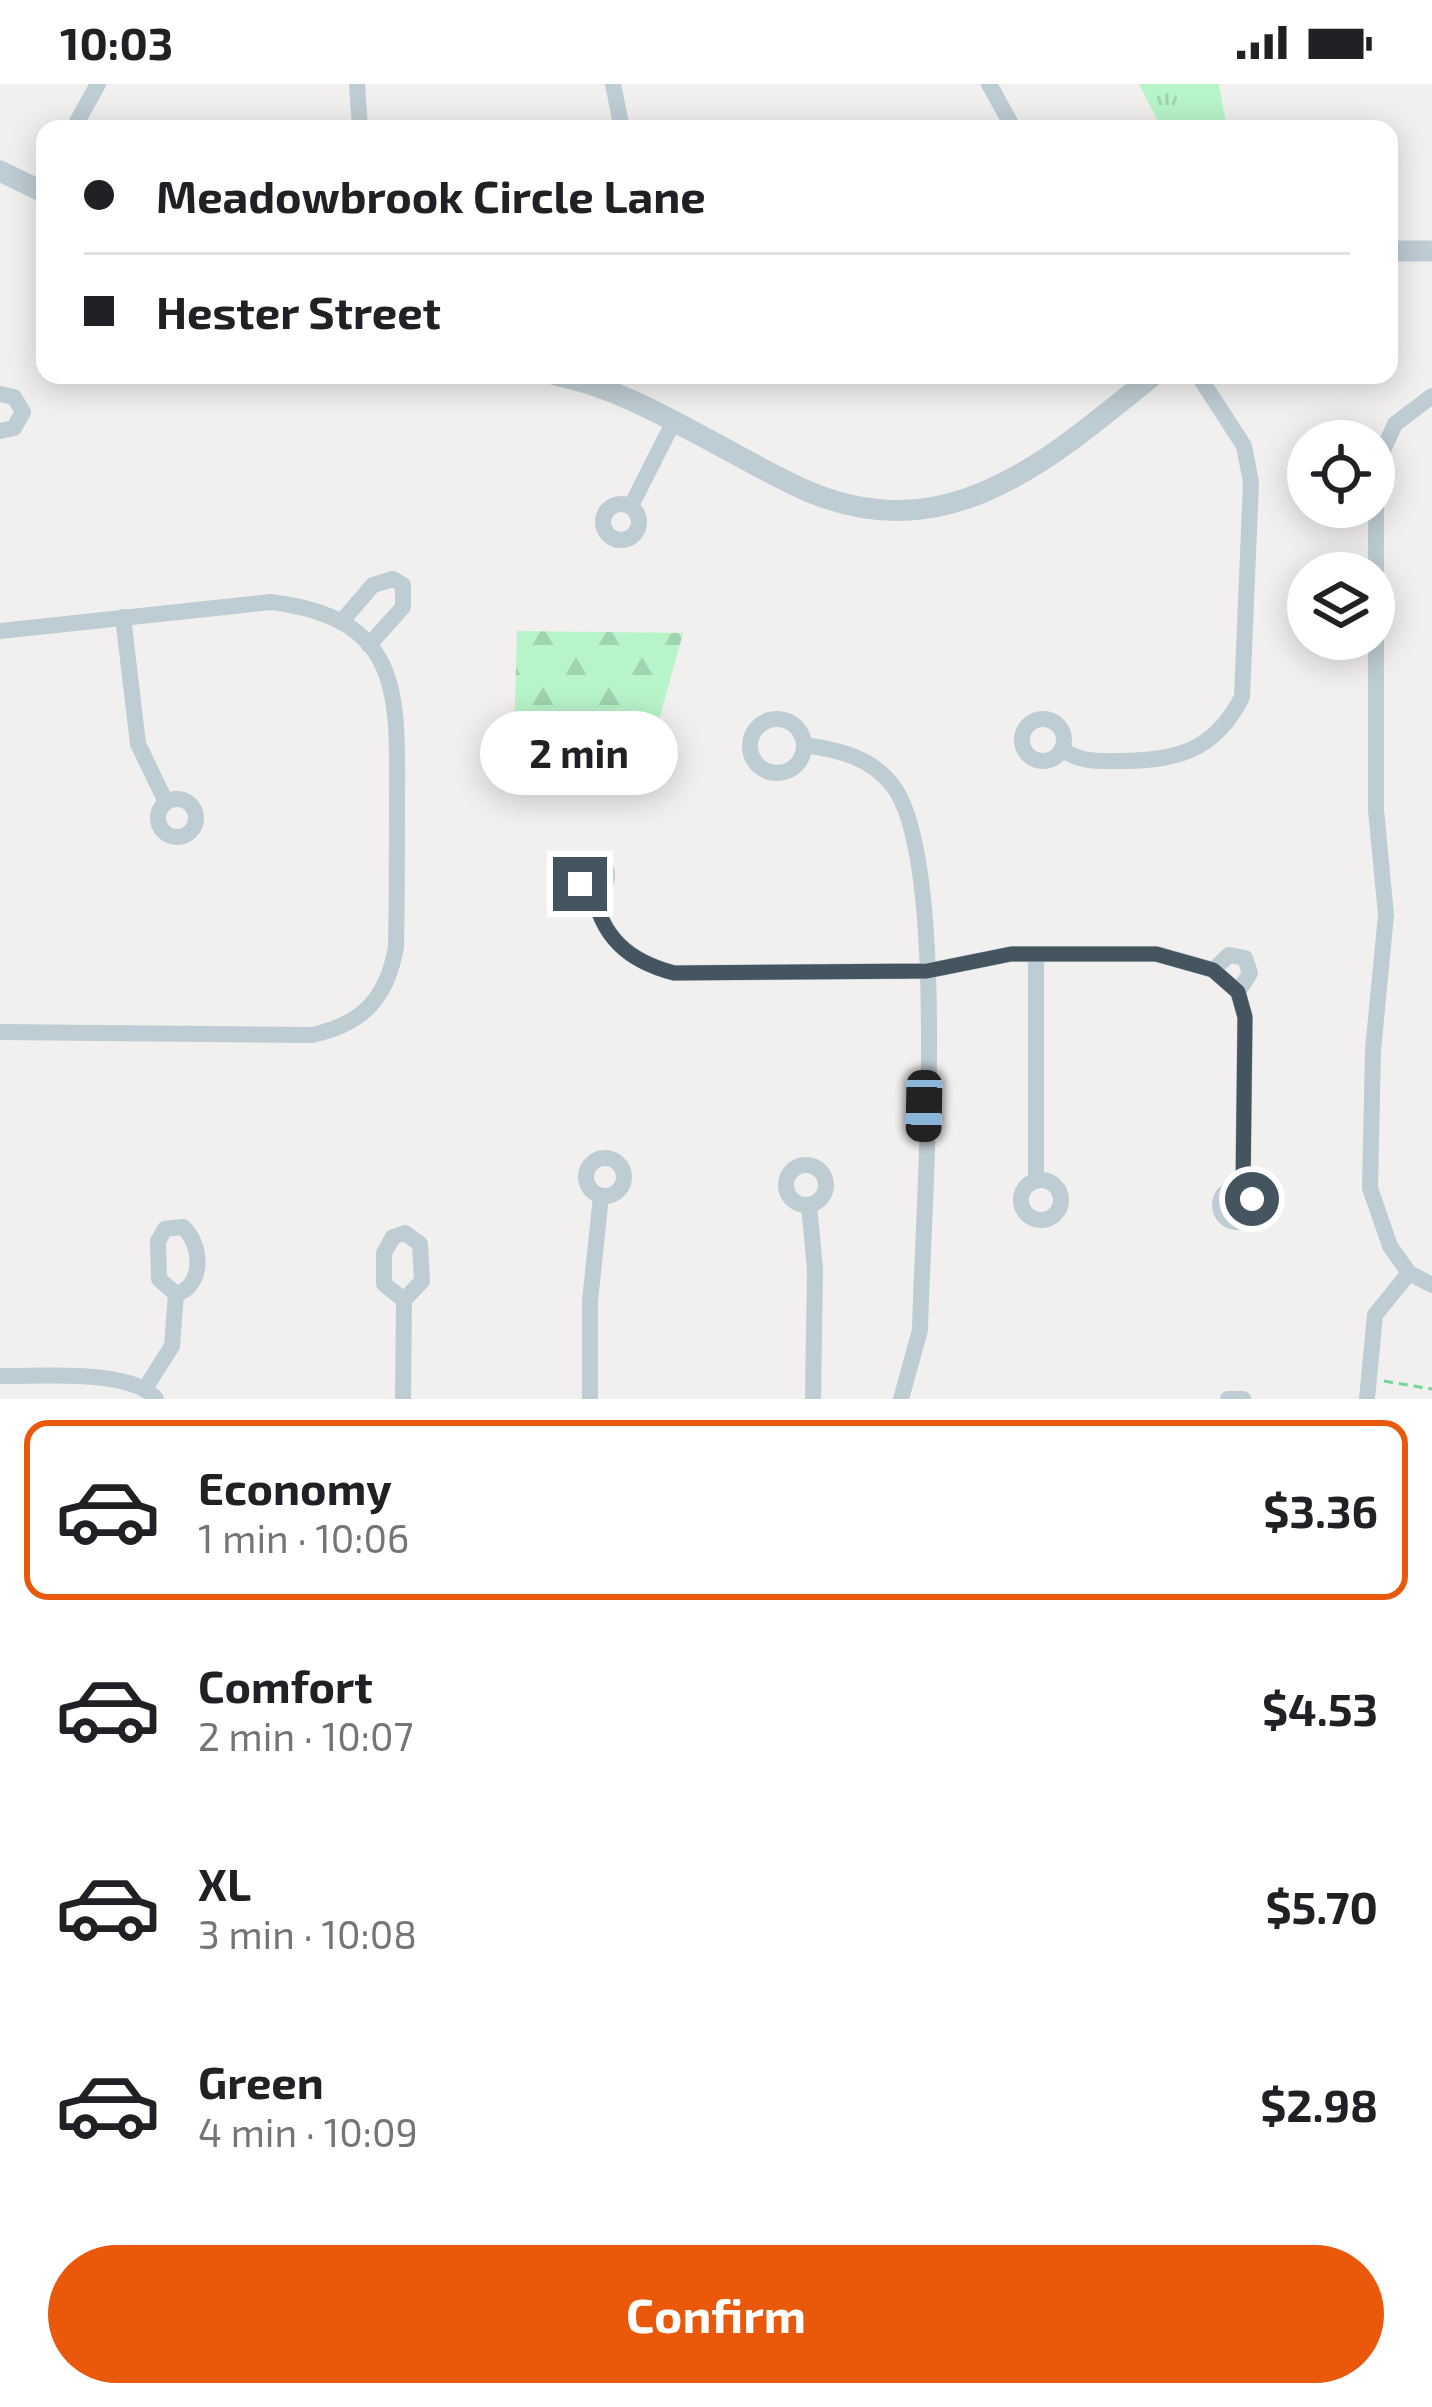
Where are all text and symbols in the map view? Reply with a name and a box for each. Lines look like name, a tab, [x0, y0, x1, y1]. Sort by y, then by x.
text: 10:03	[60, 15, 173, 69]
text: Meadowbrook Circle Lane	[156, 168, 706, 222]
text: Hester Street	[156, 284, 441, 338]
map controls	[1287, 420, 1395, 660]
button: locate	[1287, 420, 1395, 528]
button: layers	[1287, 552, 1395, 660]
callout: 2 min	[481, 710, 679, 794]
text: 2 min	[529, 729, 629, 776]
route end	[553, 857, 607, 911]
car	[905, 1070, 943, 1142]
route start	[1225, 1172, 1279, 1226]
icon: car	[54, 1456, 162, 1564]
text: Economy	[198, 1460, 392, 1514]
text: $3.36	[1263, 1483, 1378, 1537]
text: 1 min · 10:06	[198, 1514, 409, 1561]
icon: car	[54, 1654, 162, 1762]
text: Comfort	[198, 1658, 373, 1712]
text: $4.53	[1262, 1681, 1378, 1735]
text: 2 min · 10:07	[198, 1712, 413, 1759]
icon: car	[54, 1852, 162, 1960]
text: XL	[198, 1856, 251, 1910]
text: $5.70	[1265, 1879, 1378, 1933]
text: 3 min · 10:08	[198, 1910, 417, 1957]
icon: car	[54, 2050, 162, 2158]
text: Green	[198, 2054, 324, 2108]
text: $2.98	[1260, 2077, 1378, 2131]
text: 4 min · 10:09	[198, 2108, 418, 2155]
button: Confirm	[48, 2245, 1384, 2383]

